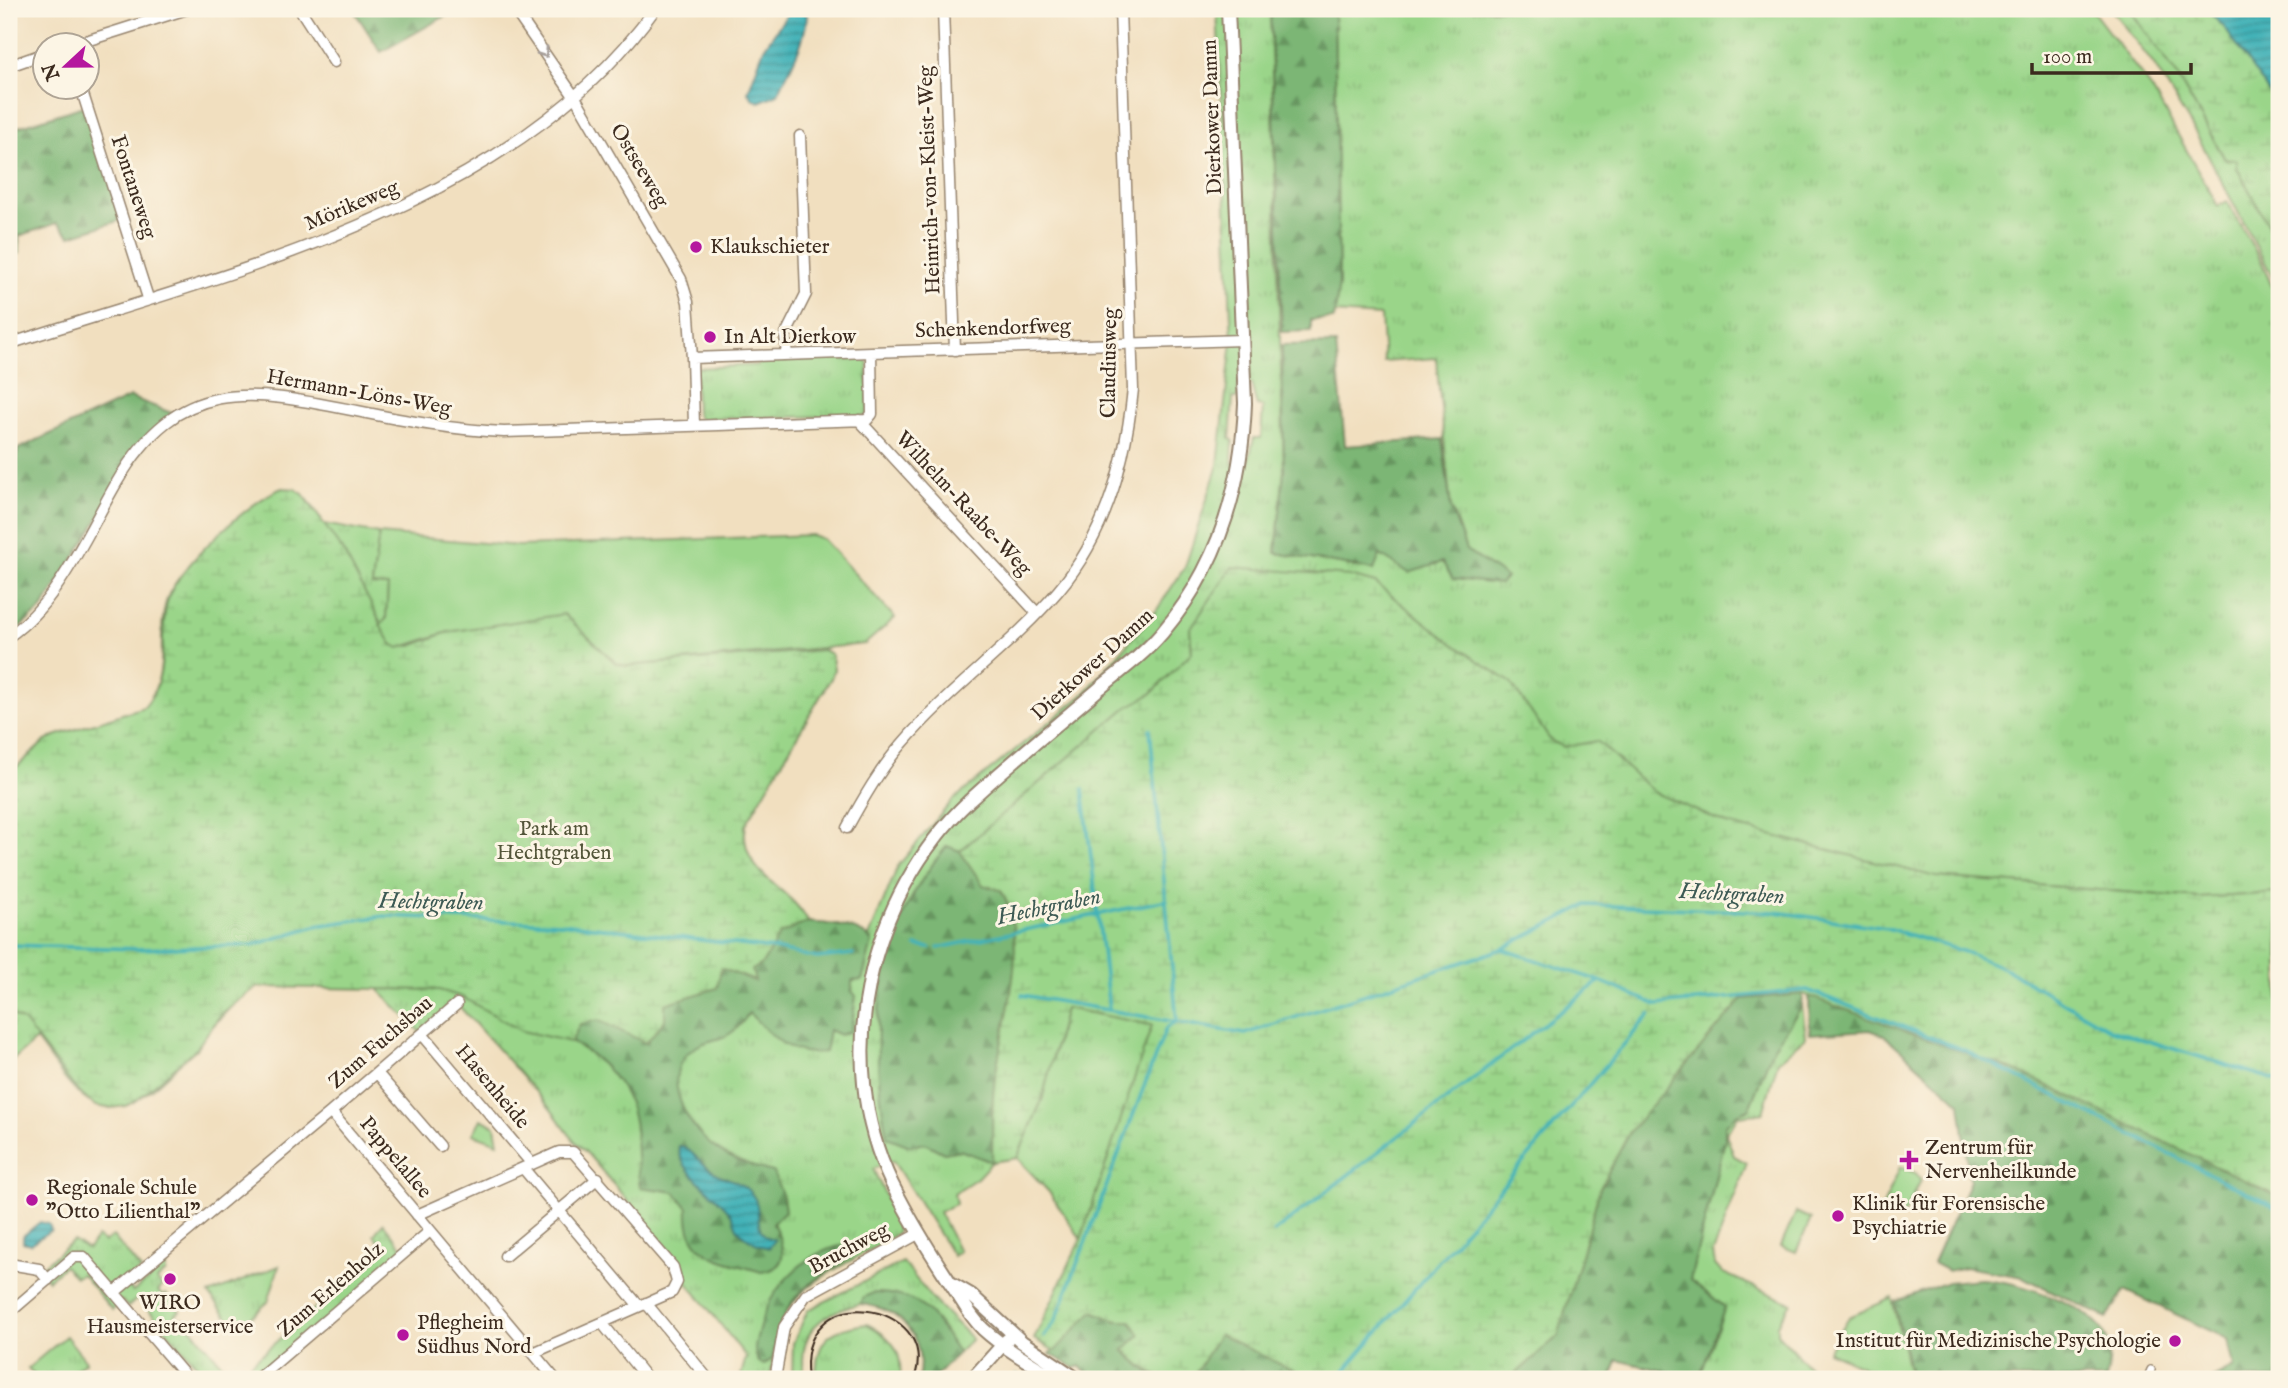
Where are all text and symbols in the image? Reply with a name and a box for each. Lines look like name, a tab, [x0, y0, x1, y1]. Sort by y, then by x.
north arrow	[32, 32, 102, 102]
scale bar	[2032, 32, 2192, 76]
street label: Dierkower Damm	[1197, 39, 1229, 195]
text: 100 m	[2043, 44, 2092, 71]
one-way arrow	[536, 45, 548, 58]
text: N	[38, 59, 67, 85]
street label: Heinrich-von-Kleist-Weg	[912, 64, 947, 295]
street label: Ostseeweg	[603, 119, 675, 214]
street label: Fontaneweg	[104, 132, 163, 243]
street label: Mörikeweg	[301, 174, 404, 238]
place label: Klaukschieter	[710, 234, 830, 261]
marker: Klaukschieter	[688, 239, 704, 255]
street label: Claudiusweg	[1096, 307, 1124, 418]
street label: Schenkendorfweg	[914, 313, 1072, 345]
place label: In Alt Dierkow	[724, 324, 857, 351]
marker: In Alt Dierkow	[702, 329, 718, 345]
street label: Hermann-Löns-Weg	[264, 363, 454, 423]
street label: Wilhelm-Raabe-Weg	[889, 426, 1038, 583]
street label: Dierkower Damm	[1026, 603, 1160, 727]
park label: Park am Hechtgraben	[497, 816, 611, 867]
water label: Hechtgraben	[1678, 877, 1785, 912]
water label: Hechtgraben	[993, 882, 1104, 933]
water label: Hechtgraben	[377, 887, 484, 918]
street label: Zum Fuchsbau	[323, 990, 439, 1096]
street label: Hasenheide	[449, 1039, 535, 1135]
street label: Pappelallee	[353, 1111, 437, 1205]
place label: Zentrum für Nervenheilkunde	[1925, 1135, 2077, 1186]
marker: Zentrum für Nervenheilkunde	[1899, 1150, 1919, 1170]
place label: Regionale Schule "Otto Lilienthal"	[46, 1175, 200, 1226]
place label: Klinik für Forensische Psychiatrie	[1852, 1191, 2045, 1242]
marker: Regionale Schule "Otto Lilienthal"	[24, 1192, 40, 1208]
marker: Klinik für Forensische Psychiatrie	[1830, 1208, 1846, 1224]
street label: Bruchweg	[804, 1216, 894, 1281]
street label: Zum Erlenholz	[272, 1236, 390, 1344]
marker: WIRO Hausmeisterservice	[162, 1271, 178, 1287]
place label: WIRO Hausmeisterservice	[87, 1290, 254, 1341]
place label: Pflegheim Südhus Nord	[417, 1310, 532, 1361]
marker: Pflegheim Südhus Nord	[395, 1327, 411, 1343]
place label: Institut für Medizinische Psychologie	[1836, 1328, 2161, 1355]
marker: Institut für Medizinische Psychologie	[2167, 1333, 2183, 1349]

